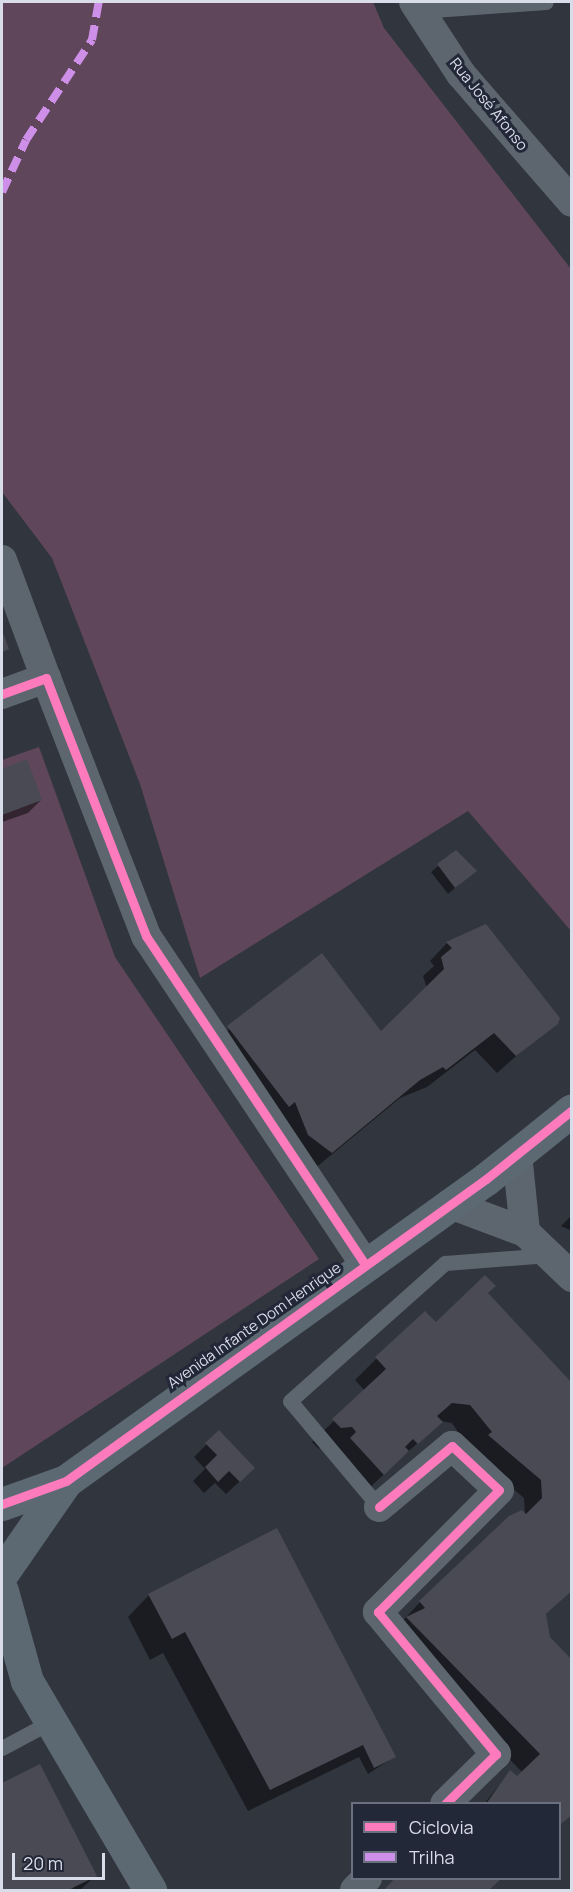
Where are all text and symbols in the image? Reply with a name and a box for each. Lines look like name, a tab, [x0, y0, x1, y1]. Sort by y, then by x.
street label: Rua José Afonso	[446, 54, 532, 154]
street label: Avenida Infante Dom Henrique	[164, 1258, 344, 1392]
legend	[351, 1802, 561, 1880]
text: Ciclovia	[409, 1815, 474, 1839]
scale bar	[15, 1841, 108, 1879]
text: Trilha	[409, 1845, 454, 1869]
text: 20 m	[23, 1851, 63, 1875]

